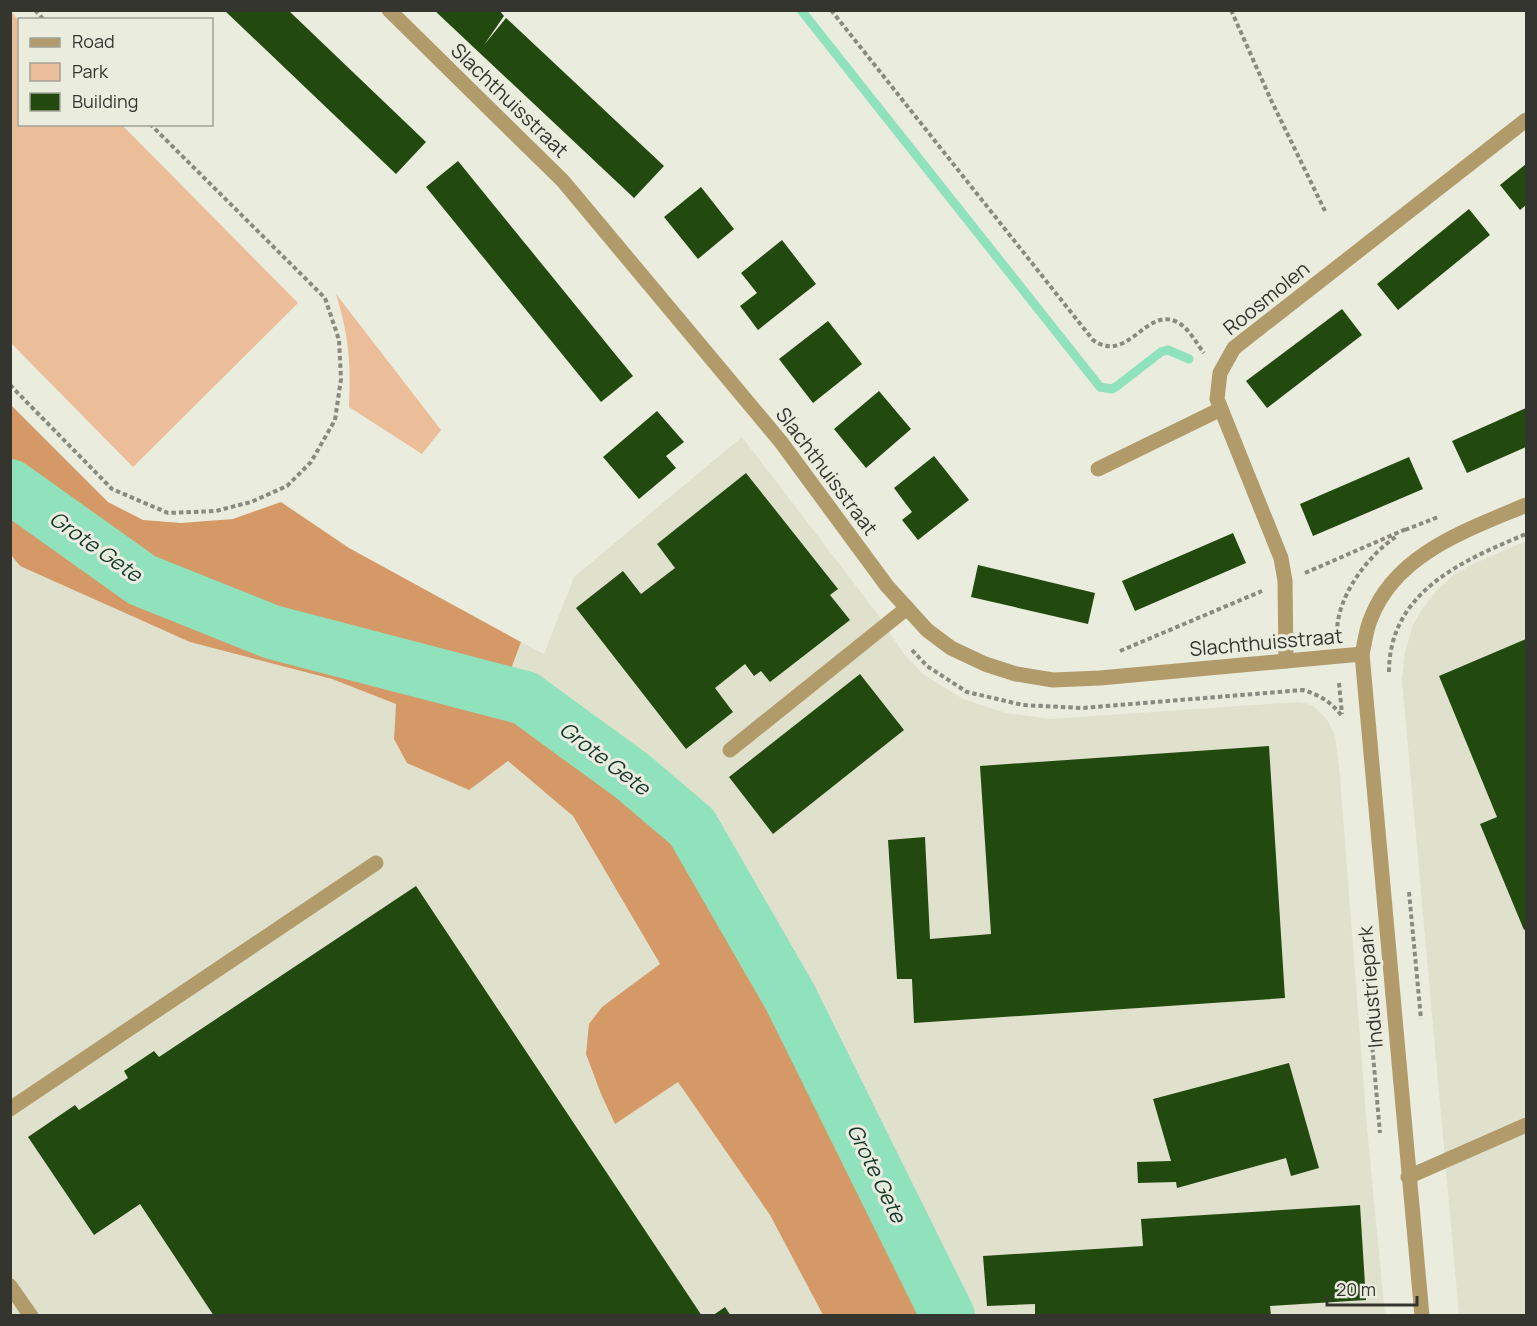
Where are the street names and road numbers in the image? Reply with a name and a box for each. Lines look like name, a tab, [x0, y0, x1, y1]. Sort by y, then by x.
street label: Slachthuisstraat	[445, 37, 575, 163]
street label: Roosmolen	[1217, 255, 1315, 341]
street label: Slachthuisstraat	[770, 402, 884, 540]
street label: Slachthuisstraat	[1188, 622, 1344, 662]
street label: Industriepark	[1351, 924, 1389, 1049]

